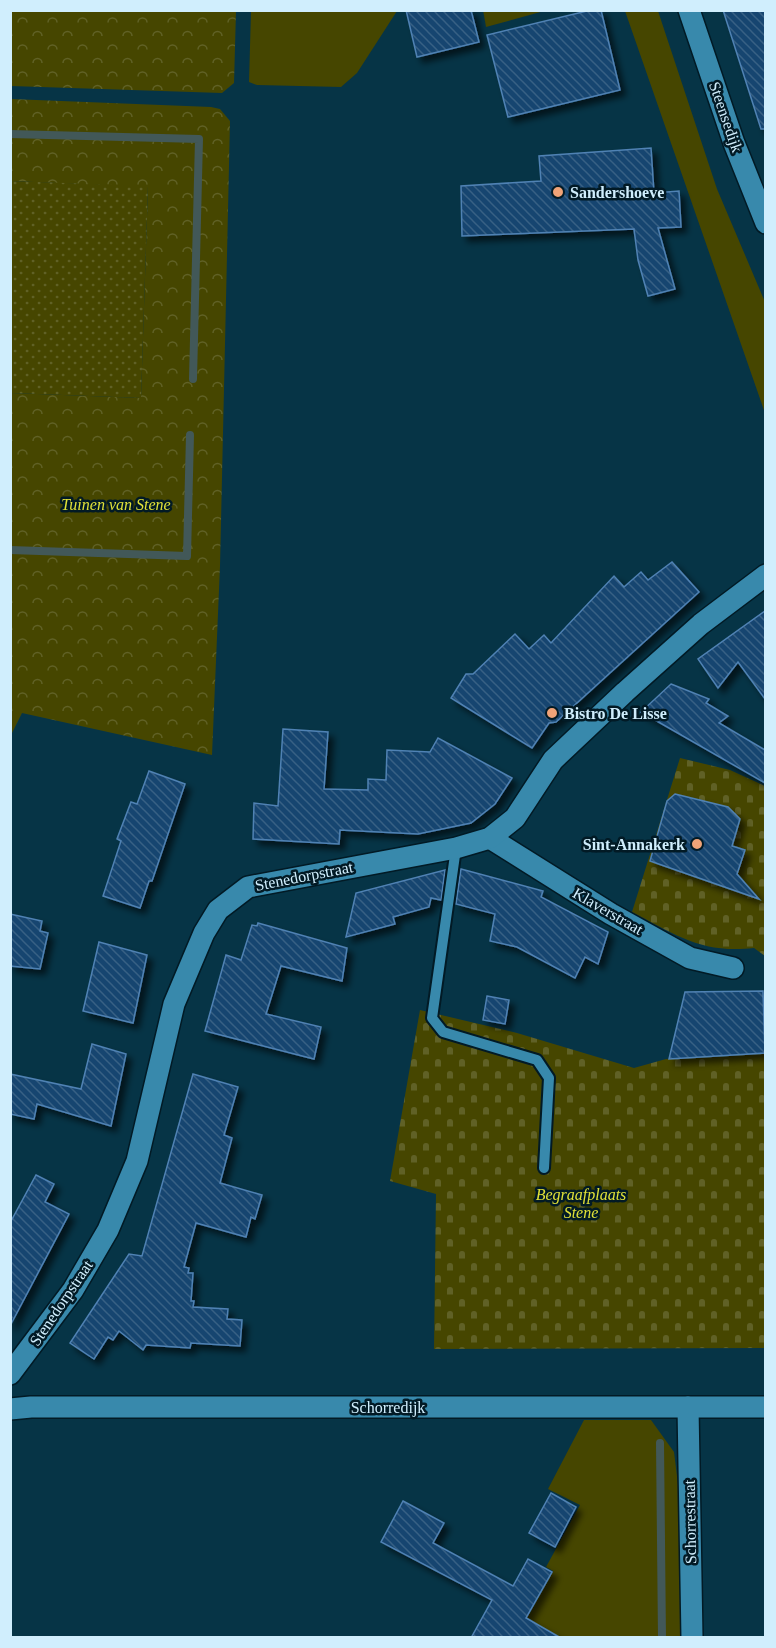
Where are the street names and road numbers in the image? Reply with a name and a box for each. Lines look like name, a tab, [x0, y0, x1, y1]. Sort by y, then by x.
street label: Steensedijk	[705, 79, 746, 155]
street label: Stenedorpstraat	[254, 858, 355, 895]
street label: Klaverstraat	[570, 884, 647, 938]
street label: Stenedorpstraat	[26, 1257, 97, 1350]
street label: Schorredijk	[351, 1399, 425, 1417]
street label: Schorrestraat	[681, 1479, 699, 1564]

